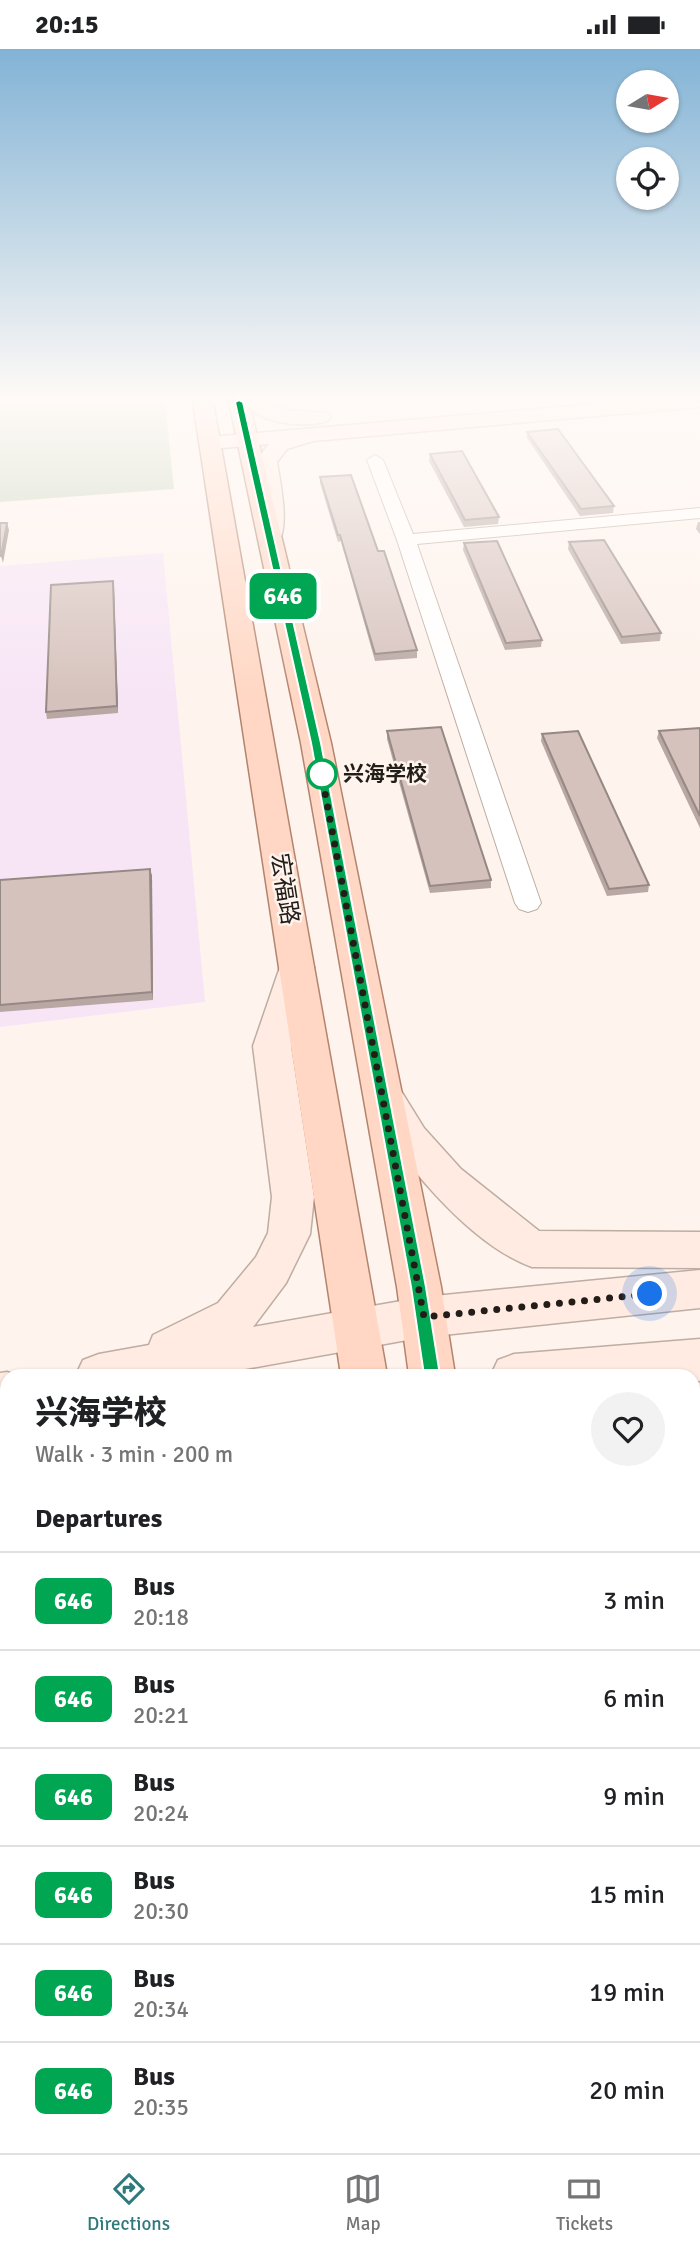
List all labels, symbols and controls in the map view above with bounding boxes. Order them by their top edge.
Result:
text: 20:15 [35,9,99,41]
north arrow [616,70,679,133]
map controls [616,70,679,210]
button: locate [616,147,679,210]
line badge: 646 [243,573,323,619]
text: 646 [264,581,302,611]
marker: 兴海学校 [307,759,337,789]
place label: 兴海学校 [343,761,427,787]
street label: 宏福路 [265,851,305,927]
your location [632,1276,667,1311]
button: heart [591,1392,665,1466]
text: 兴海学校 [35,1393,167,1434]
text: Walk · 3 min · 200 m [35,1440,233,1469]
text: Departures [35,1503,162,1535]
text: Bus [133,1571,175,1603]
text: 3 min [603,1585,665,1617]
text: 646 [54,1586,93,1616]
text: 20:18 [133,1603,189,1632]
text: Bus [133,1669,175,1701]
text: 6 min [603,1683,665,1715]
text: 646 [54,1684,93,1714]
text: 20:21 [133,1701,189,1730]
text: Bus [133,1767,175,1799]
text: 9 min [603,1781,665,1813]
text: 646 [54,1782,93,1812]
text: 20:24 [133,1799,189,1828]
text: Bus [133,1865,175,1897]
text: 15 min [589,1879,665,1911]
text: 646 [54,1880,93,1910]
text: 20:30 [133,1897,189,1926]
text: Bus [133,1963,175,1995]
text: 19 min [589,1977,665,2009]
text: 646 [54,1978,93,2008]
text: 20:34 [133,1995,189,2024]
text: Bus [133,2061,175,2093]
text: 20 min [589,2075,665,2107]
text: 646 [54,2076,93,2106]
text: 20:35 [133,2093,189,2122]
tab: Directions [87,2170,170,2236]
tab: Map [344,2170,382,2236]
tab: Tickets [556,2170,613,2236]

